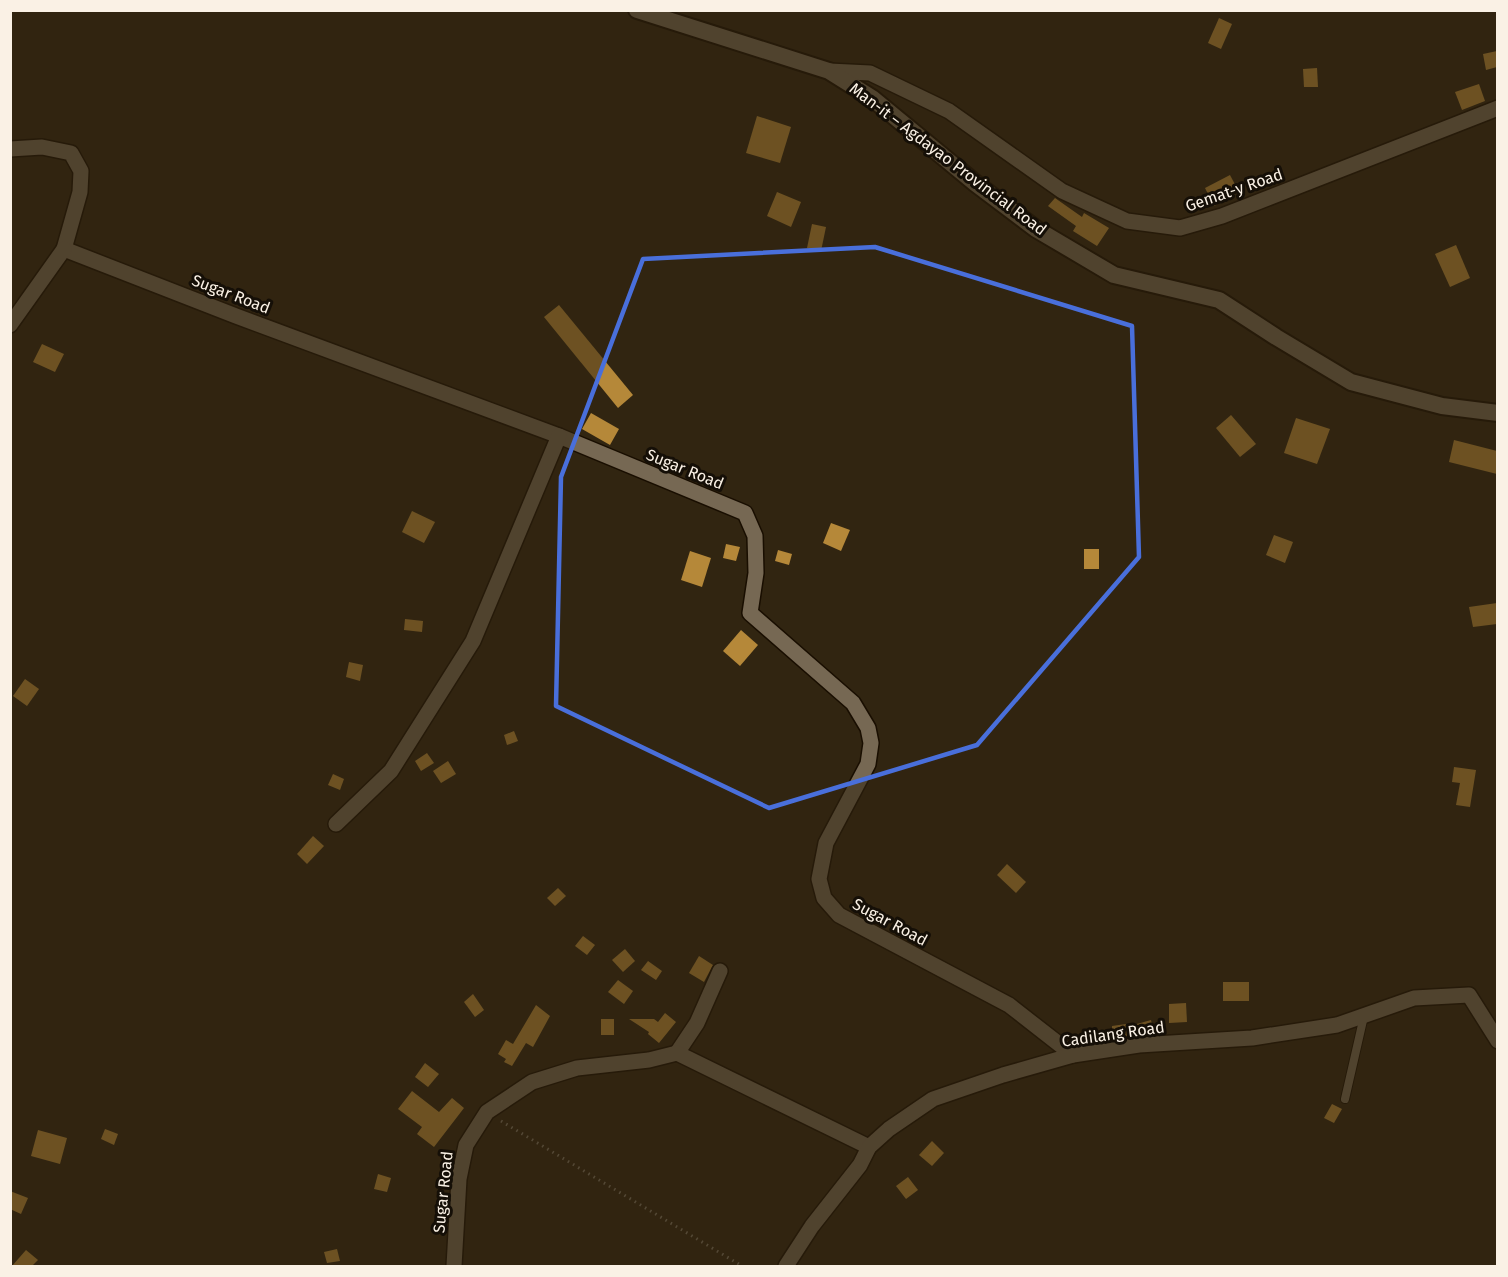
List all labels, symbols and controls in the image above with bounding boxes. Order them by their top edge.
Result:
street label: Man-it – Agdayao Provincial Road [846,79,1050,239]
street label: Gemat-y Road [1183,164,1285,216]
street label: Sugar Road [189,270,273,318]
street label: Sugar Road [643,445,727,493]
street label: Sugar Road [849,894,931,950]
street label: Cadilang Road [1060,1017,1166,1051]
street label: Sugar Road [429,1150,457,1234]

